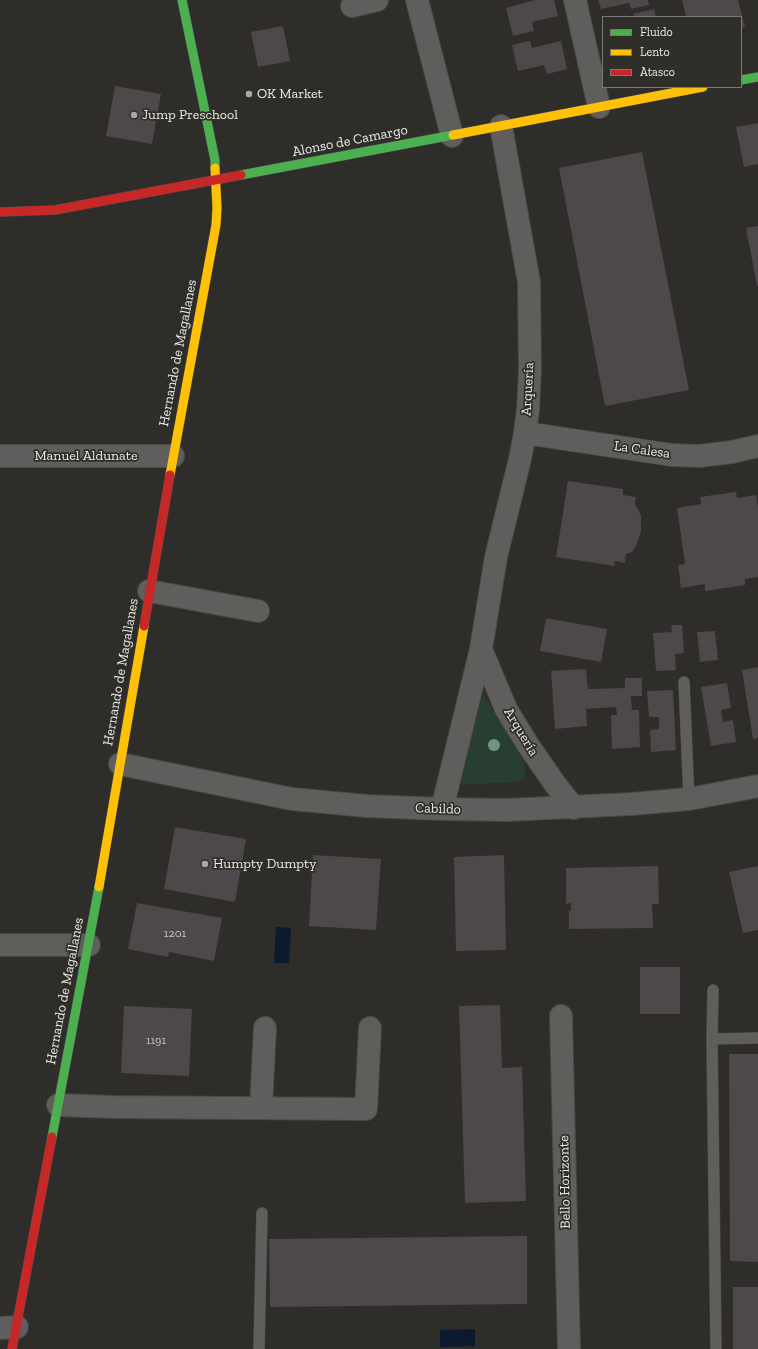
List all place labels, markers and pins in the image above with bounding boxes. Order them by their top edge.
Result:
place label: OK Market [257,86,323,102]
marker: OK Market [244,89,254,99]
place label: Jump Preschool [142,107,238,123]
marker: Jump Preschool [129,110,139,120]
place label: Humpty Dumpty [213,856,316,872]
marker: Humpty Dumpty [200,859,210,869]

